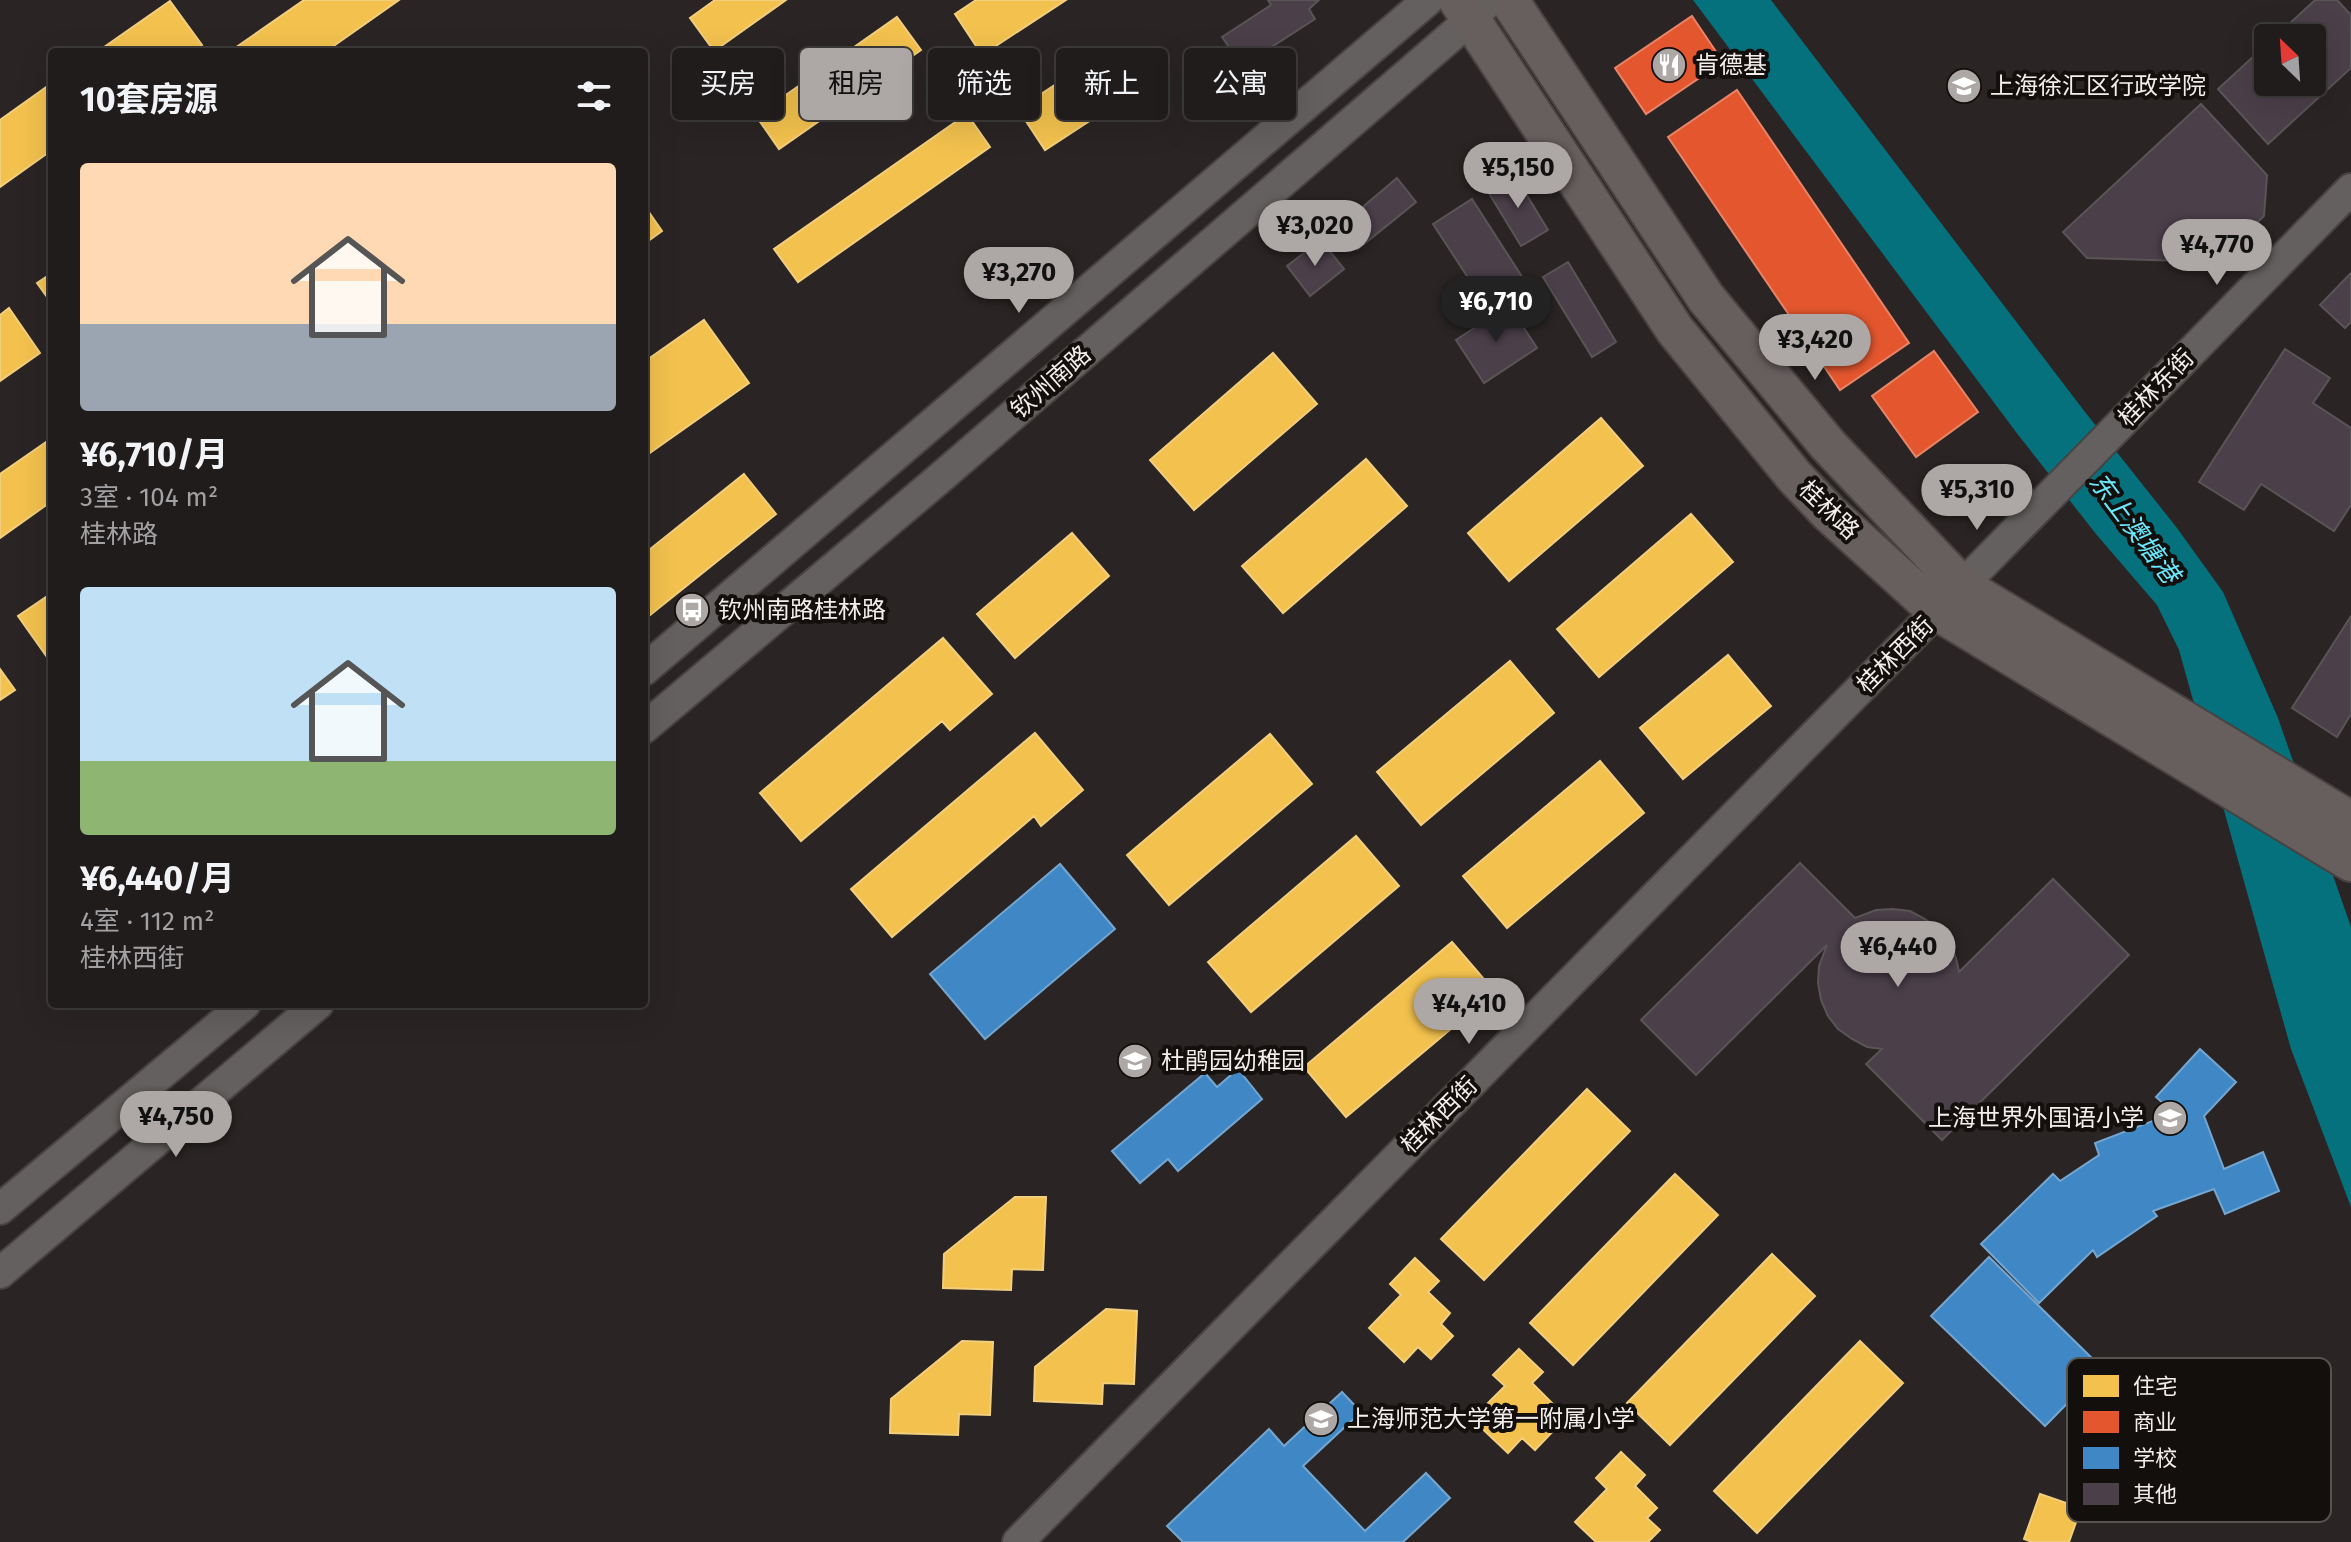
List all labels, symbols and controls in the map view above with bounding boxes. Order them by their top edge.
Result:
north arrow [2254,24,2326,96]
map controls [2254,24,2326,96]
restaurant icon: 肯德基 [1650,46,1688,84]
chip: 买房 [672,48,784,120]
chip: 租房 [800,48,912,120]
chip: 筛选 [928,48,1040,120]
chip: 新上 [1056,48,1168,120]
chip: 公寓 [1184,48,1296,120]
place label: 肯德基 [1695,51,1767,79]
school or university icon: 上海徐汇区行政学院 [1945,67,1983,105]
place label: 上海徐汇区行政学院 [1990,72,2206,100]
icon: filters [572,74,616,118]
text: 10套房源 [80,79,218,120]
pin: ¥5,150 [1453,142,1583,210]
text: ¥5,150 [1481,152,1555,183]
pin: ¥3,020 [1250,200,1380,268]
text: ¥3,020 [1276,210,1354,241]
icon: home [276,215,420,359]
pin: ¥4,770 [2152,219,2282,287]
text: ¥4,770 [2180,229,2254,260]
pin: ¥3,270 [954,247,1084,315]
text: ¥3,270 [982,257,1056,288]
pin: ¥6,710 [1431,276,1561,344]
text: ¥6,710 [1459,286,1533,317]
pin: ¥3,420 [1750,314,1880,382]
text: ¥3,420 [1777,324,1853,355]
street label: 钦州南路 [1006,340,1096,424]
street label: 桂林东街 [2113,344,2199,432]
text: ¥6,710/月 [80,434,228,475]
pin: ¥5,310 [1912,464,2042,532]
water label: 东上澳塘港 [2082,467,2188,592]
text: ¥5,310 [1939,474,2015,505]
street label: 桂林路 [1793,475,1865,545]
text: 3室 · 104 m² [80,482,218,513]
text: 桂林路 [80,519,158,550]
bus stop icon: 钦州南路桂林路 [673,591,711,629]
place label: 钦州南路桂林路 [718,596,886,624]
street label: 桂林西街 [1851,611,1939,699]
icon: home [276,639,420,783]
text: ¥6,440/月 [80,858,235,899]
text: 4室 · 112 m² [80,906,214,937]
pin: ¥6,440 [1833,921,1963,989]
text: ¥6,440 [1859,931,1937,962]
text: 桂林西街 [80,943,184,974]
pin: ¥4,410 [1404,978,1534,1046]
text: ¥4,410 [1432,988,1506,1019]
school or university icon: 杜鹃园幼稚园 [1116,1042,1154,1080]
place label: 杜鹃园幼稚园 [1161,1047,1305,1075]
street label: 桂林西街 [1395,1071,1483,1159]
pin: ¥4,750 [111,1091,241,1159]
school or university icon: 上海世界外国语小学 [2151,1099,2189,1137]
text: ¥4,750 [138,1101,214,1132]
place label: 上海世界外国语小学 [1928,1104,2144,1132]
legend [2067,1358,2331,1522]
text: 住宅 [2133,1373,2177,1400]
school or university icon: 上海师范大学第一附属小学 [1302,1400,1340,1438]
place label: 上海师范大学第一附属小学 [1347,1405,1635,1433]
text: 商业 [2133,1409,2177,1436]
text: 学校 [2133,1445,2177,1472]
text: 其他 [2133,1481,2177,1508]

